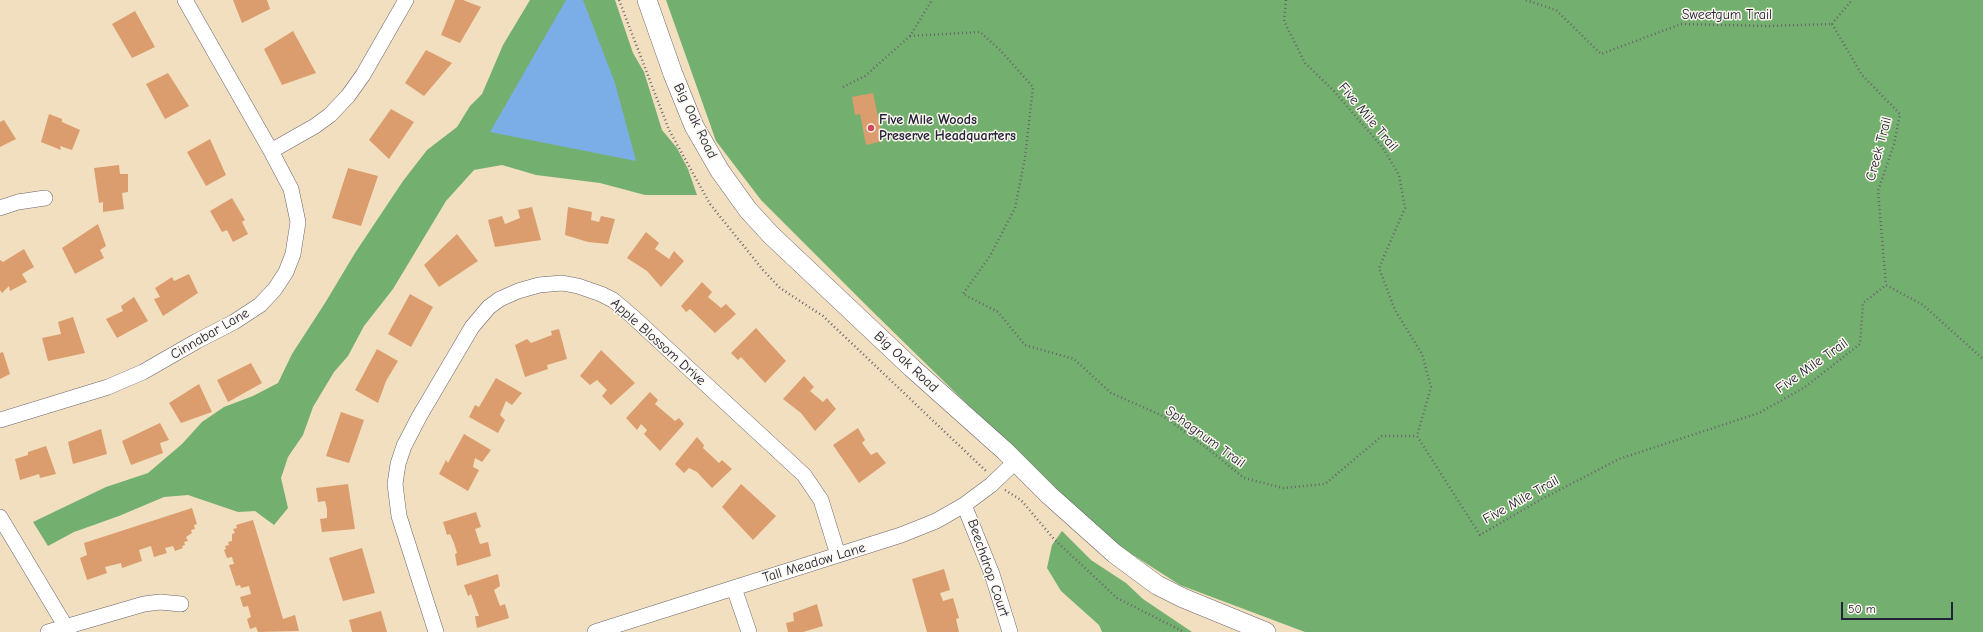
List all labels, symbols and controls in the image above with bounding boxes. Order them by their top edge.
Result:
street label: Sweetgum Trail [1682,7,1772,23]
street label: Five Mile Trail [1334,79,1402,155]
street label: Big Oak Road [670,81,720,161]
place label: Five Mile Woods Preserve Headquarters [879,112,1016,144]
street label: Creek Trail [1862,115,1896,183]
marker: Five Mile Woods Preserve Headquarters [866,123,876,133]
street label: Apple Blossom Drive [607,295,709,389]
street label: Cinnabar Lane [168,305,252,363]
street label: Big Oak Road [870,328,942,396]
street label: Five Mile Trail [1773,335,1851,397]
street label: Sphagnum Trail [1162,402,1248,472]
street label: Five Mile Trail [1480,472,1562,528]
street label: Beechdrop Court [963,517,1013,619]
street label: Tall Meadow Lane [761,539,867,587]
scale bar [1843,594,1955,620]
text: 50 m [1848,602,1876,616]

